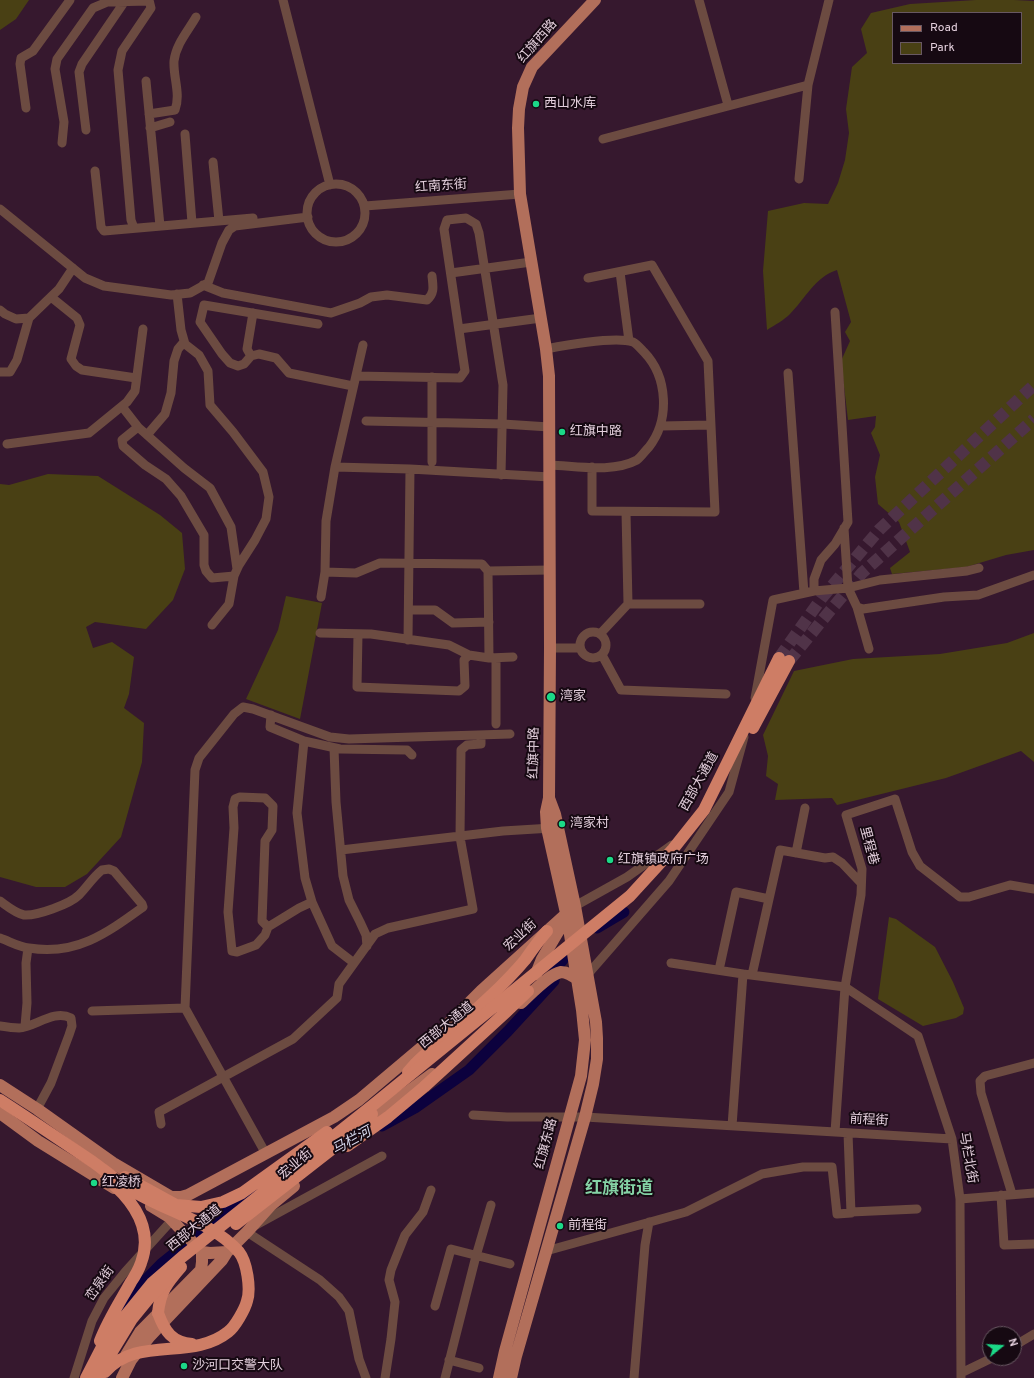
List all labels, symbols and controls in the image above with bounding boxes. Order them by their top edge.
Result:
legend [892,12,1022,64]
street label: 红旗西路 [515,17,561,67]
text: Road [930,20,958,36]
text: Park [930,40,955,56]
place label: 西山水库 [544,96,596,112]
marker: 西山水库 [531,99,541,109]
street label: 红南东街 [415,177,467,197]
place label: 红旗中路 [570,424,622,440]
marker: 红旗中路 [557,427,567,437]
place label: 湾家 [560,689,586,705]
marker: 湾家 [545,691,557,703]
street label: 红旗中路 [527,727,543,779]
street label: 西部大通道 [677,750,723,814]
place label: 湾家村 [570,816,609,832]
marker: 湾家村 [557,819,567,829]
street label: 里程巷 [855,825,881,867]
place label: 红旗镇政府广场 [618,852,709,868]
marker: 红旗镇政府广场 [605,855,615,865]
street label: 宏业街 [501,917,541,955]
street label: 西部大通道 [417,999,477,1053]
street label: 前程街 [849,1112,889,1130]
street label: 红旗东路 [533,1117,561,1171]
water label: 马栏河 [330,1124,374,1160]
street label: 马栏北街 [955,1131,979,1185]
street label: 宏业街 [276,1146,316,1184]
place label: 红凌桥 [102,1175,141,1191]
marker: 红凌桥 [89,1178,99,1188]
district label: 红旗街道 [585,1180,653,1200]
street label: 西部大通道 [165,1202,225,1256]
place label: 前程街 [568,1218,607,1234]
marker: 前程街 [555,1221,565,1231]
street label: 峦泉街 [83,1264,119,1304]
north arrow [982,1326,1022,1366]
text: N [1005,1337,1020,1349]
place label: 沙河口交警大队 [192,1358,283,1374]
marker: 沙河口交警大队 [179,1361,189,1371]

